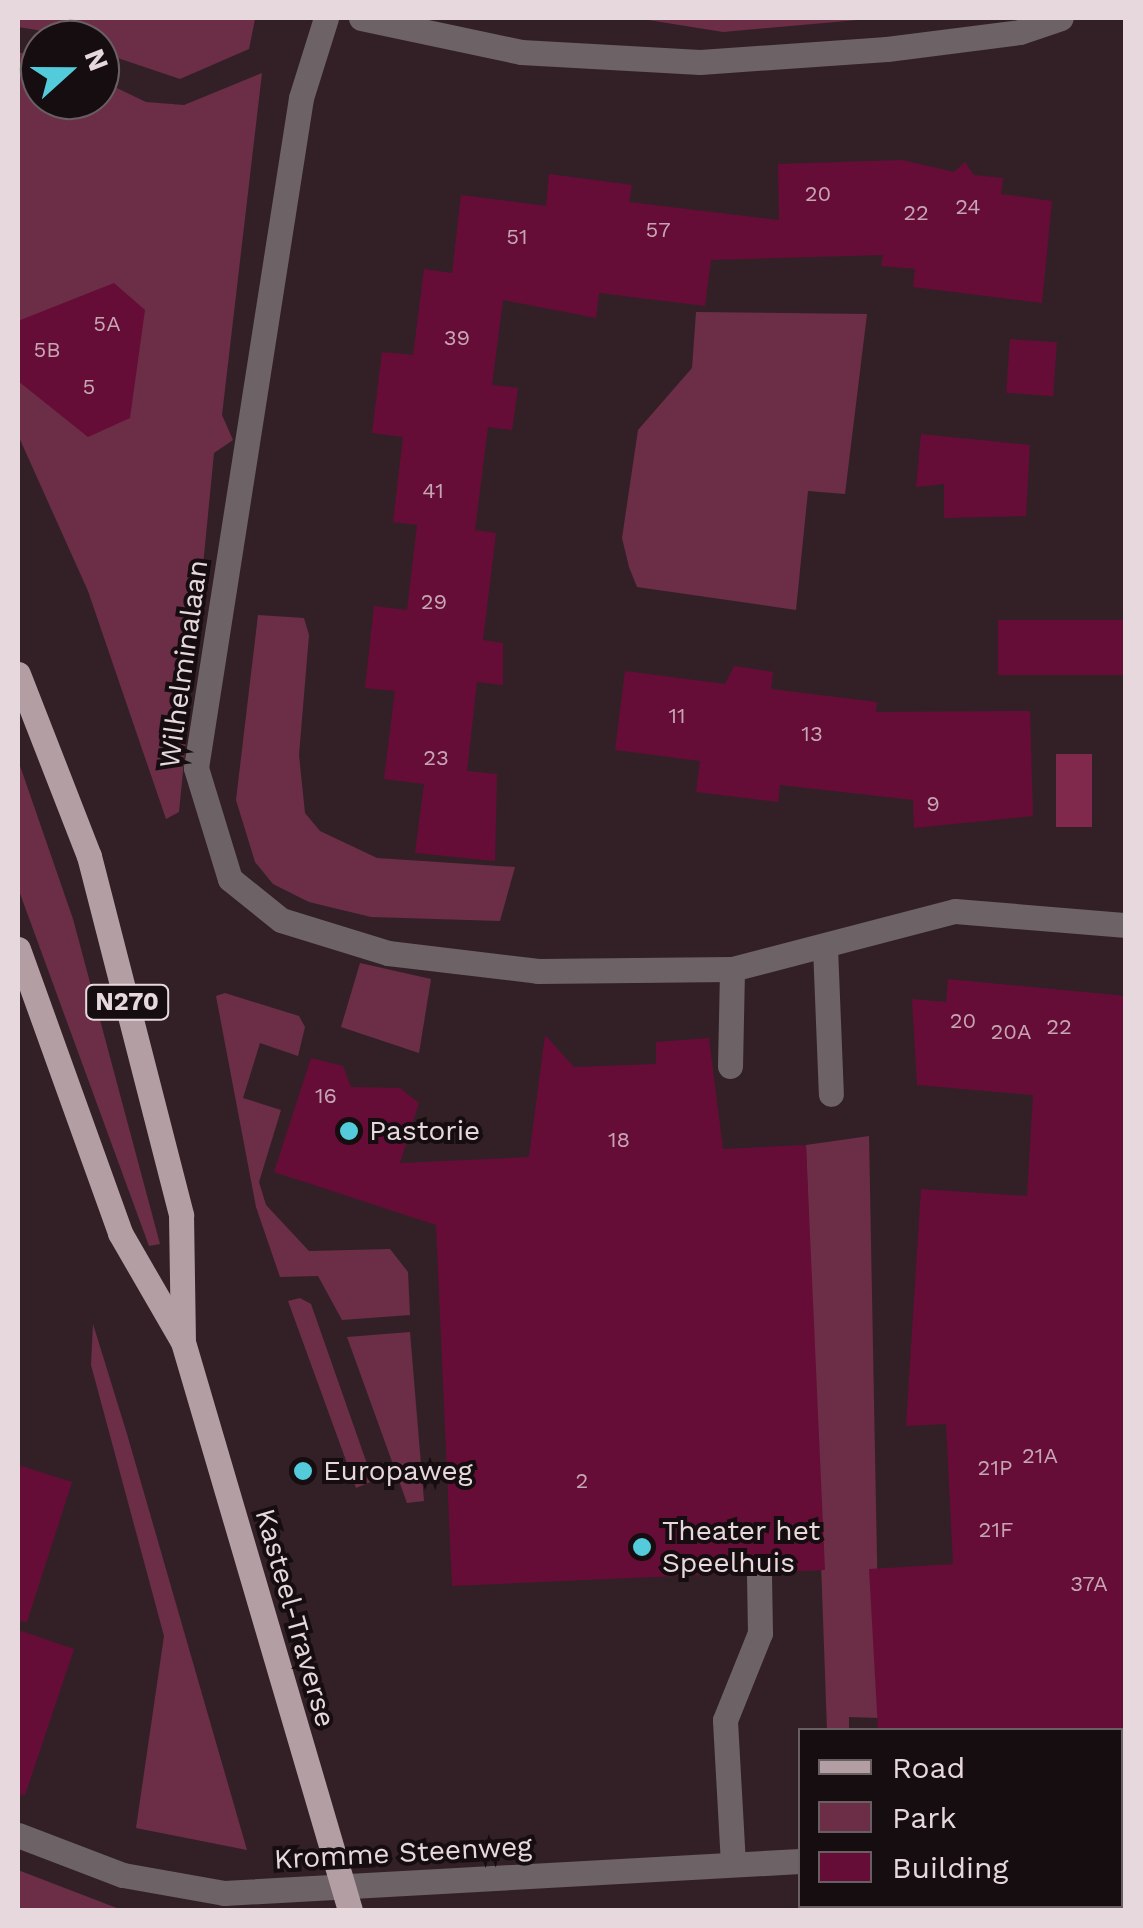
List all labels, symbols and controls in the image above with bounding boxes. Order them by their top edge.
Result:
north arrow [20,20,120,120]
text: N [77,44,116,75]
house number: 20 [805,181,831,207]
house number: 24 [955,194,981,220]
house number: 22 [903,200,929,226]
house number: 57 [645,217,671,243]
house number: 51 [506,224,528,250]
house number: 5A [93,311,121,337]
house number: 39 [444,325,470,351]
house number: 5B [33,337,61,363]
house number: 5 [83,374,95,400]
house number: 41 [422,478,444,504]
street label: Wilhelminalaan [153,558,215,770]
house number: 29 [421,589,447,615]
house number: 11 [668,703,686,729]
house number: 13 [801,721,823,747]
house number: 23 [423,745,449,771]
house number: 9 [926,791,940,817]
road number: N270 [84,982,170,1022]
house number: 20 [950,1008,976,1034]
house number: 22 [1046,1014,1072,1040]
house number: 20A [990,1019,1032,1045]
house number: 16 [315,1083,337,1109]
place label: Pastorie [369,1114,480,1148]
marker: Pastorie [338,1120,360,1142]
house number: 18 [608,1127,630,1153]
house number: 21A [1022,1443,1058,1469]
place label: Europaweg [323,1454,473,1488]
house number: 21P [978,1455,1012,1481]
marker: Europaweg [292,1460,314,1482]
house number: 2 [576,1468,588,1494]
street label: Kasteel-Traverse [248,1505,342,1731]
place label: Theater het Speelhuis [662,1514,821,1580]
house number: 21F [979,1517,1013,1543]
marker: Theater het Speelhuis [631,1536,653,1558]
house number: 37A [1070,1571,1108,1597]
legend [798,1728,1123,1908]
text: Road [892,1750,965,1785]
text: Park [892,1800,957,1835]
street label: Kromme Steenweg [273,1829,533,1877]
text: Building [892,1850,1009,1885]

